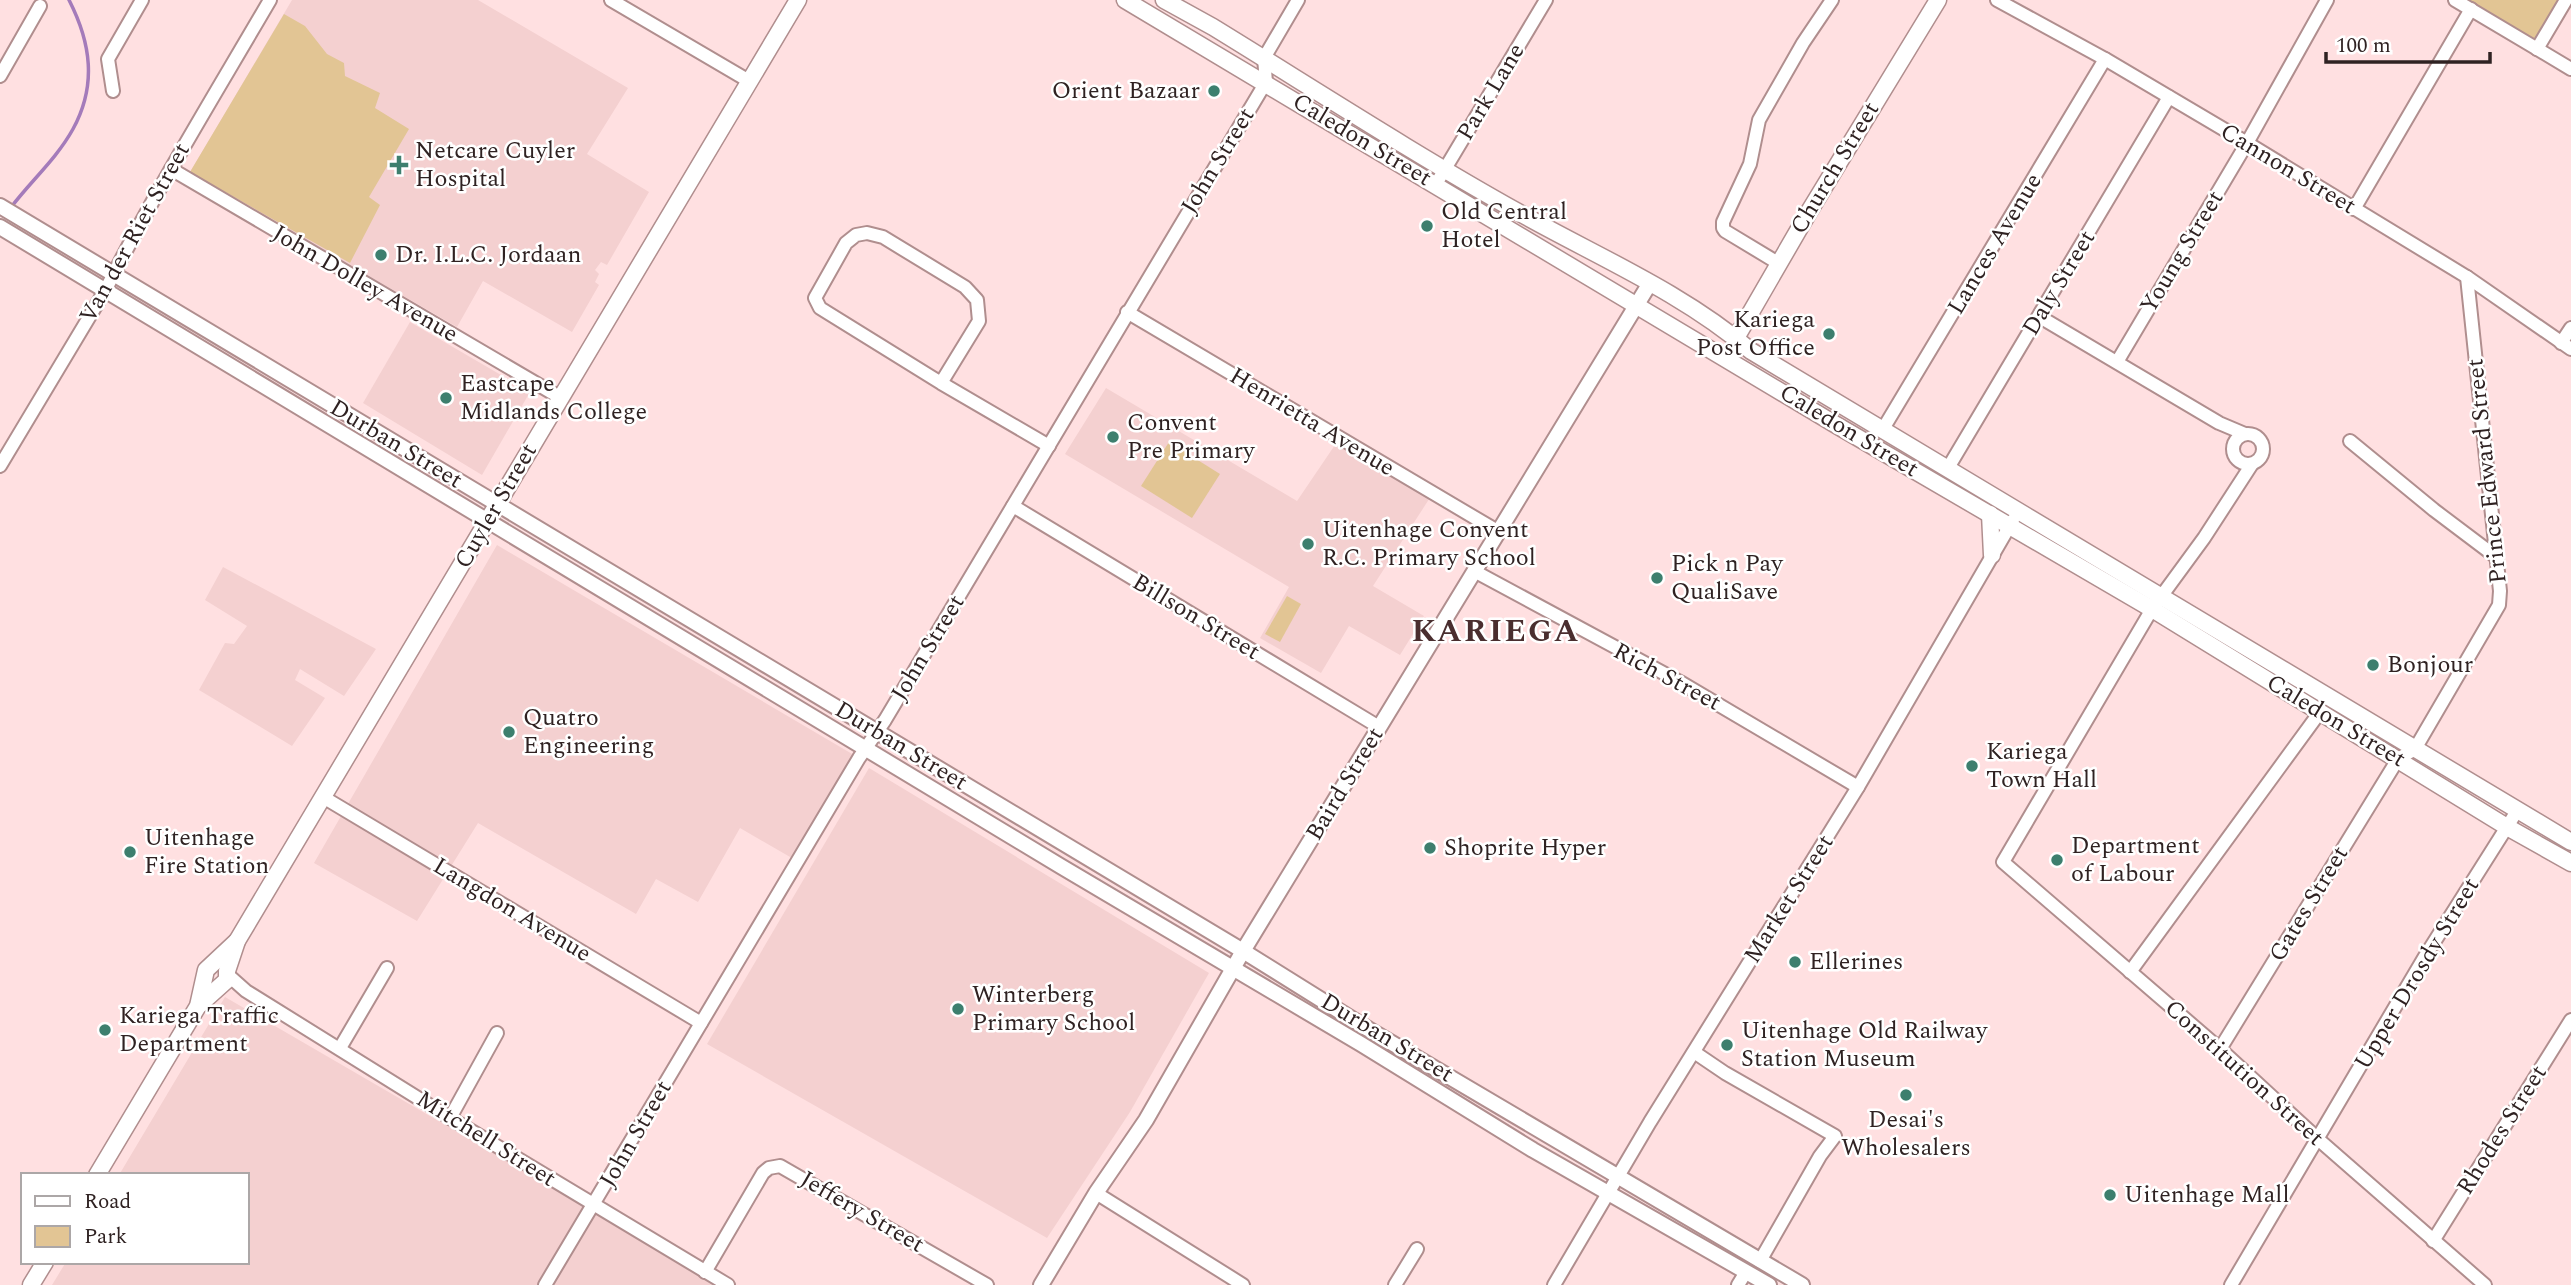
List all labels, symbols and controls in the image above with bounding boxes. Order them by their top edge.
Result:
scale bar [2326,21,2490,65]
text: 100 m [2336,30,2391,62]
street label: Park Lane [1448,36,1534,148]
place label: Orient Bazaar [1052,73,1200,109]
marker: Orient Bazaar [1206,83,1222,99]
street label: Caledon Street [1285,84,1439,196]
street label: Church Street [1781,95,1889,241]
street label: John Street [1172,101,1264,221]
street label: Cannon Street [2213,114,2363,224]
place label: Netcare Cuyler Hospital [415,133,575,197]
street label: Van der Riet Street [70,136,200,330]
marker: Netcare Cuyler Hospital [389,155,409,175]
street label: Lances Avenue [1938,166,2052,322]
street label: Young Street [2131,184,2233,320]
place label: Old Central Hotel [1441,194,1567,258]
street label: John Dolley Avenue [265,216,465,352]
marker: Old Central Hotel [1419,218,1435,234]
street label: Daly Street [2013,223,2105,343]
place label: Dr. I.L.C. Jordaan [395,237,581,273]
marker: Dr. I.L.C. Jordaan [373,247,389,263]
place label: Kariega Post Office [1696,302,1815,366]
marker: Kariega Post Office [1821,326,1837,342]
street label: Prince Edward Street [2457,357,2517,585]
street label: Henrietta Avenue [1222,358,1402,486]
place label: Eastcape Midlands College [460,366,647,430]
street label: Caledon Street [1772,375,1926,487]
street label: Durban Street [323,390,469,498]
marker: Eastcape Midlands College [438,390,454,406]
place label: Convent Pre Primary [1127,405,1256,469]
marker: Convent Pre Primary [1105,429,1121,445]
street label: Cuyler Street [446,437,546,575]
place label: Uitenhage Convent R.C. Primary School [1322,512,1536,576]
marker: Uitenhage Convent R.C. Primary School [1300,536,1316,552]
place label: Pick n Pay QualiSave [1671,546,1784,610]
street label: Billson Street [1125,565,1267,669]
marker: Pick n Pay QualiSave [1649,570,1665,586]
street label: John Street [882,588,974,708]
district label: KARIEGA [1411,607,1581,656]
street label: Rich Street [1607,633,1727,721]
place label: Bonjour [2387,647,2473,683]
marker: Bonjour [2365,657,2381,673]
street label: Caledon Street [2259,665,2413,777]
street label: Durban Street [828,692,974,800]
place label: Quatro Engineering [523,700,654,764]
street label: Baird Street [1297,720,1393,848]
marker: Quatro Engineering [501,724,517,740]
place label: Kariega Town Hall [1986,734,2097,798]
marker: Kariega Town Hall [1964,758,1980,774]
place label: Uitenhage Fire Station [144,820,269,884]
street label: Market Street [1735,827,1843,971]
place label: Department of Labour [2071,828,2200,892]
place label: Shoprite Hyper [1444,830,1606,866]
street label: Gates Street [2260,839,2358,969]
marker: Shoprite Hyper [1422,840,1438,856]
marker: Uitenhage Fire Station [122,844,138,860]
street label: Langdon Avenue [426,848,598,972]
marker: Department of Labour [2049,852,2065,868]
street label: Upper Drosdy Street [2345,871,2489,1077]
place label: Ellerines [1809,944,1903,980]
marker: Ellerines [1787,954,1803,970]
place label: Winterberg Primary School [972,977,1135,1041]
street label: Durban Street [1314,984,1460,1092]
street label: Constitution Street [2156,991,2332,1155]
place label: Kariega Traffic Department [119,998,279,1062]
marker: Winterberg Primary School [950,1001,966,1017]
place label: Uitenhage Old Railway Station Museum [1741,1013,1989,1077]
marker: Kariega Traffic Department [97,1022,113,1038]
marker: Uitenhage Old Railway Station Museum [1719,1037,1735,1053]
street label: Rhodes Street [2448,1058,2556,1202]
street label: John Street [591,1074,681,1194]
street label: Mitchell Street [409,1082,563,1196]
marker: Desai's Wholesalers [1898,1087,1914,1103]
place label: Desai's Wholesalers [1841,1102,1971,1166]
street label: Jeffery Street [793,1162,931,1262]
legend [21,1173,248,1264]
place label: Uitenhage Mall [2124,1177,2289,1213]
text: Road [84,1186,131,1218]
marker: Uitenhage Mall [2102,1187,2118,1203]
text: Park [84,1221,128,1253]

